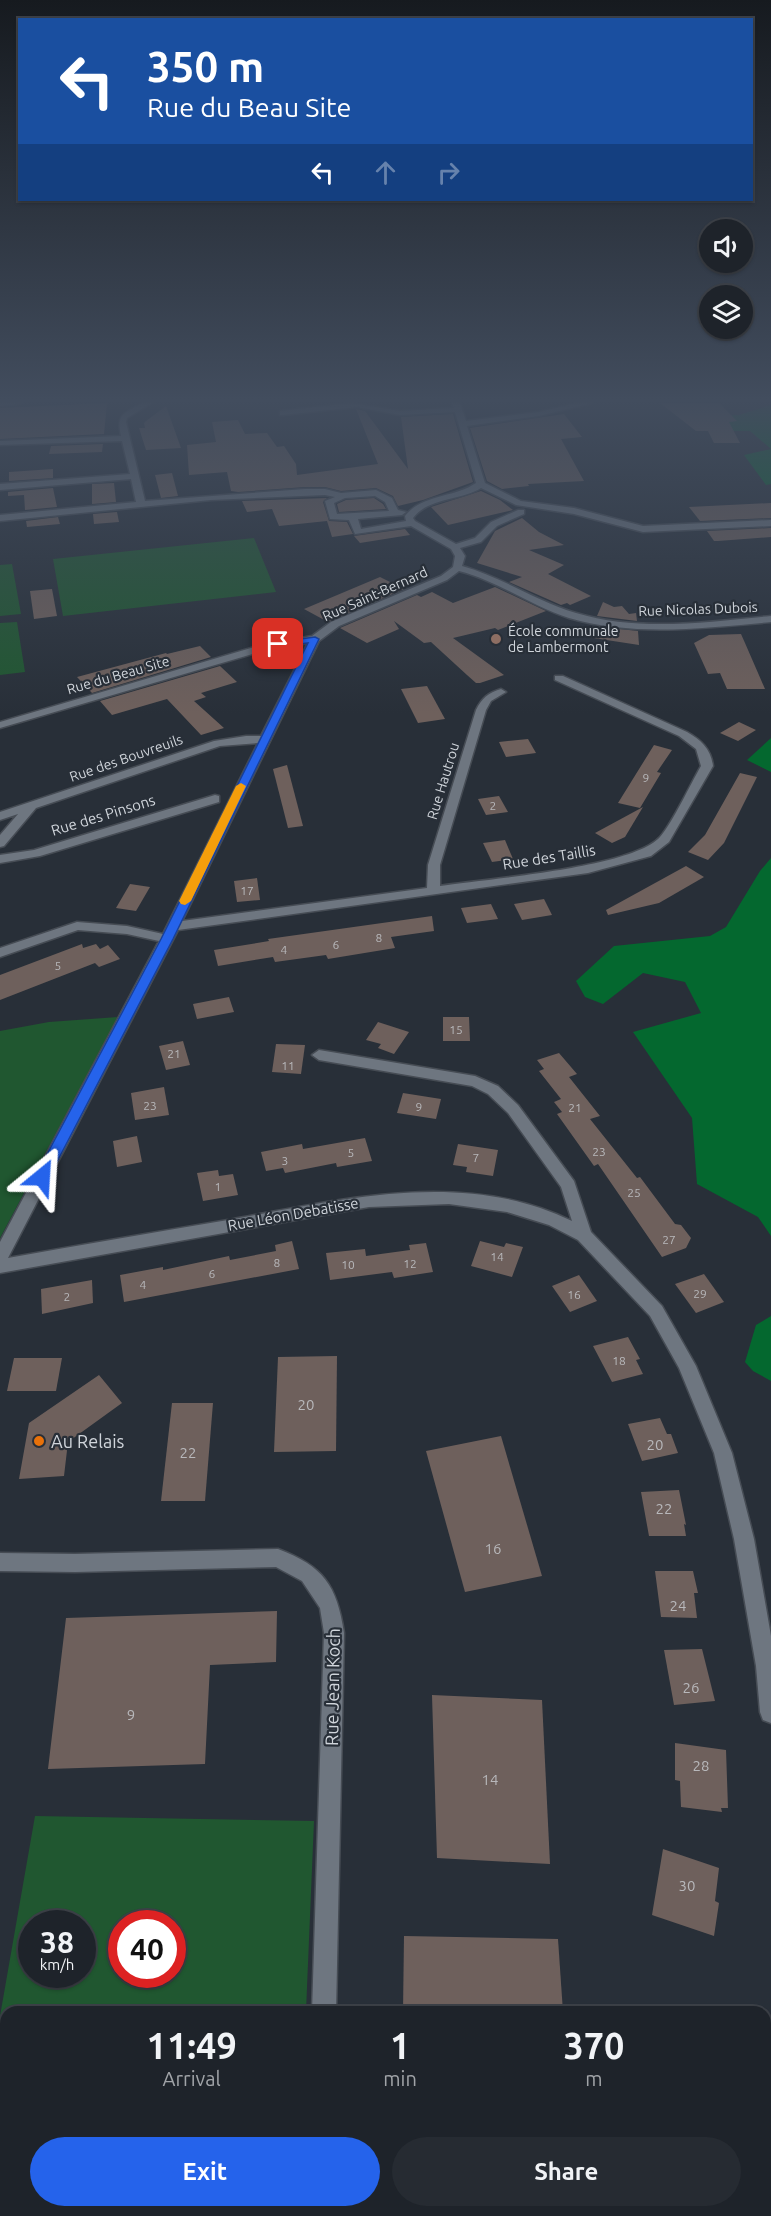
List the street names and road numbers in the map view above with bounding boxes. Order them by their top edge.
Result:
street label: Rue Saint-Bernard [320,564,430,624]
street label: Rue Nicolas Dubois [638,599,758,619]
street label: Rue du Beau Site [65,653,171,697]
street label: Rue des Bouvreuils [67,731,185,785]
street label: Rue Hautrou [424,741,462,821]
street label: Rue des Pinsons [49,791,157,839]
street label: Rue des Taillis [501,841,597,873]
street label: Rue Léon Debatisse [226,1194,360,1234]
street label: Rue Jean Koch [321,1628,343,1746]

